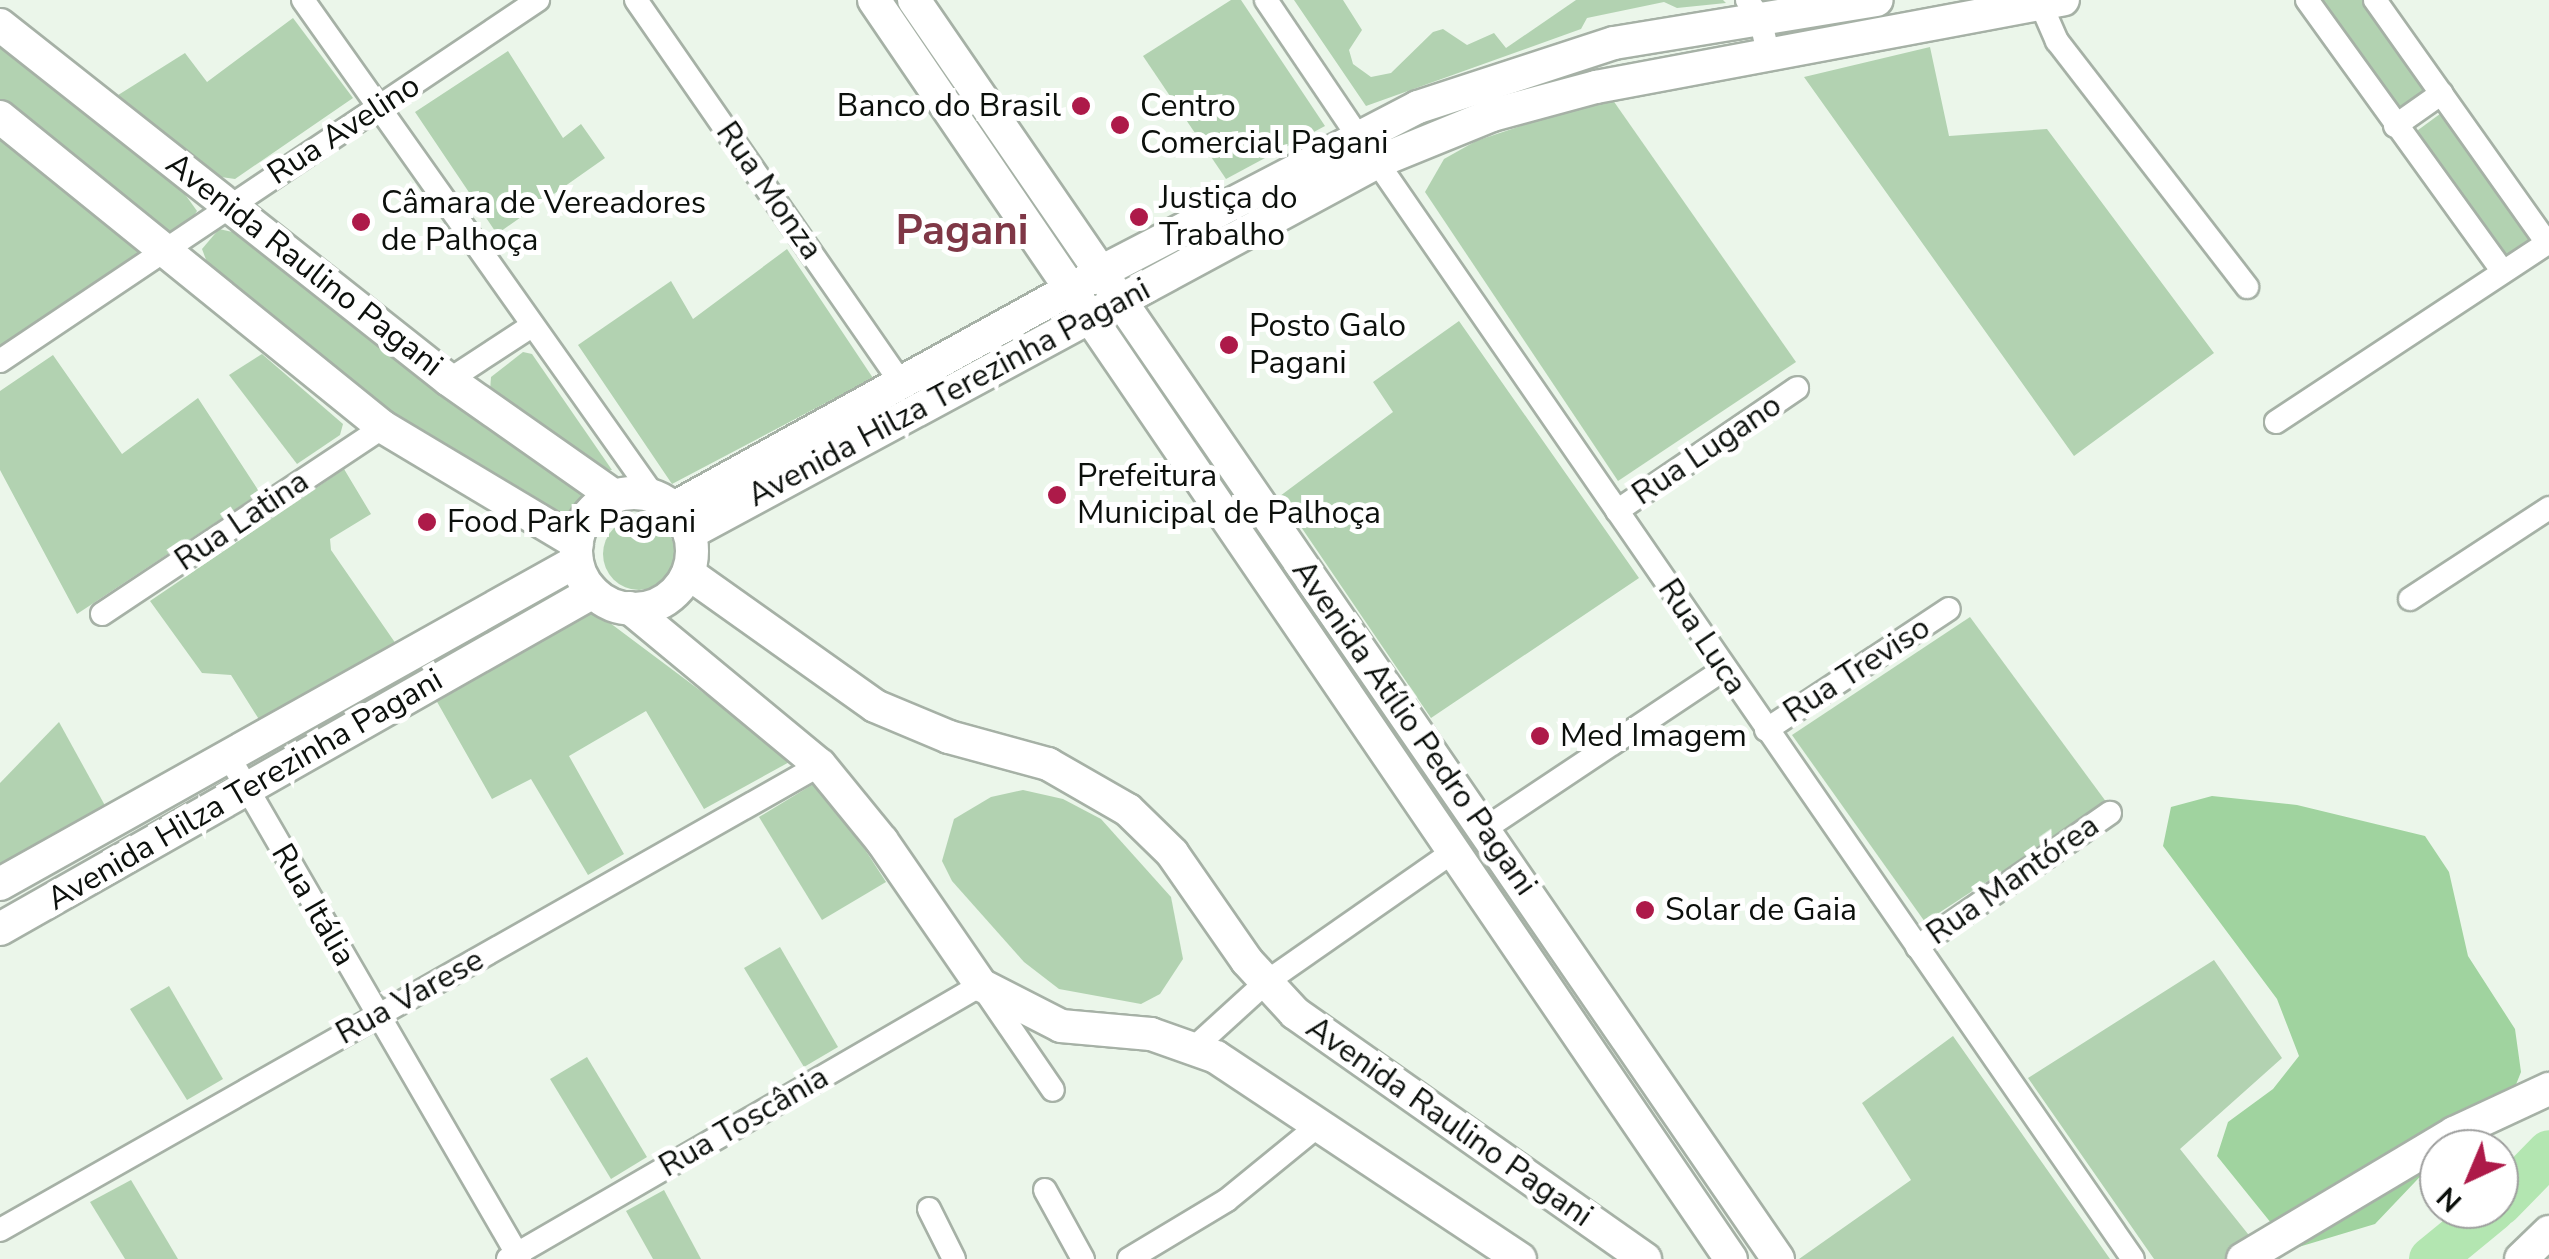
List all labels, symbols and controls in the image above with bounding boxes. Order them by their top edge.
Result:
street label: Rua Avelino [261,67,427,193]
place label: Banco do Brasil [837,87,1061,125]
place label: Centro Comercial Pagani [1140,88,1389,163]
marker: Banco do Brasil [1070,95,1092,117]
marker: Centro Comercial Pagani [1109,114,1131,136]
street label: Rua Monza [708,115,830,267]
street label: Avenida Raulino Pagani [158,145,450,385]
place label: Justiça do Trabalho [1159,180,1297,255]
place label: Câmara de Vereadores de Palhoça [381,185,706,260]
district label: Pagani [895,206,1029,256]
marker: Justiça do Trabalho [1128,206,1150,228]
marker: Câmara de Vereadores de Palhoça [350,211,372,233]
street label: Avenida Hilza Terezinha Pagani [741,270,1157,516]
place label: Posto Galo Pagani [1249,308,1406,383]
marker: Posto Galo Pagani [1218,334,1240,356]
street label: Rua Lugano [1625,386,1789,514]
place label: Prefeitura Municipal de Palhoça [1077,458,1381,533]
street label: Rua Latina [168,462,316,580]
marker: Prefeitura Municipal de Palhoça [1046,484,1068,506]
place label: Food Park Pagani [447,503,696,541]
marker: Food Park Pagani [416,511,438,533]
street label: Avenida Atílio Pedro Pagani [1283,553,1545,903]
street label: Rua Luca [1649,572,1755,702]
street label: Rua Treviso [1777,609,1937,731]
street label: Avenida Hilza Terezinha Pagani [41,661,449,919]
place label: Med Imagem [1560,717,1747,755]
marker: Med Imagem [1529,725,1551,747]
street label: Rua Mantórea [1920,807,2106,953]
street label: Rua Itália [263,837,363,973]
place label: Solar de Gaia [1665,891,1857,929]
marker: Solar de Gaia [1634,899,1656,921]
street label: Rua Varese [330,941,490,1053]
street label: Avenida Raulino Pagani [1299,1009,1599,1235]
street label: Rua Toscânia [653,1058,835,1186]
north arrow [2419,1129,2519,1229]
text: N [2429,1178,2470,1220]

